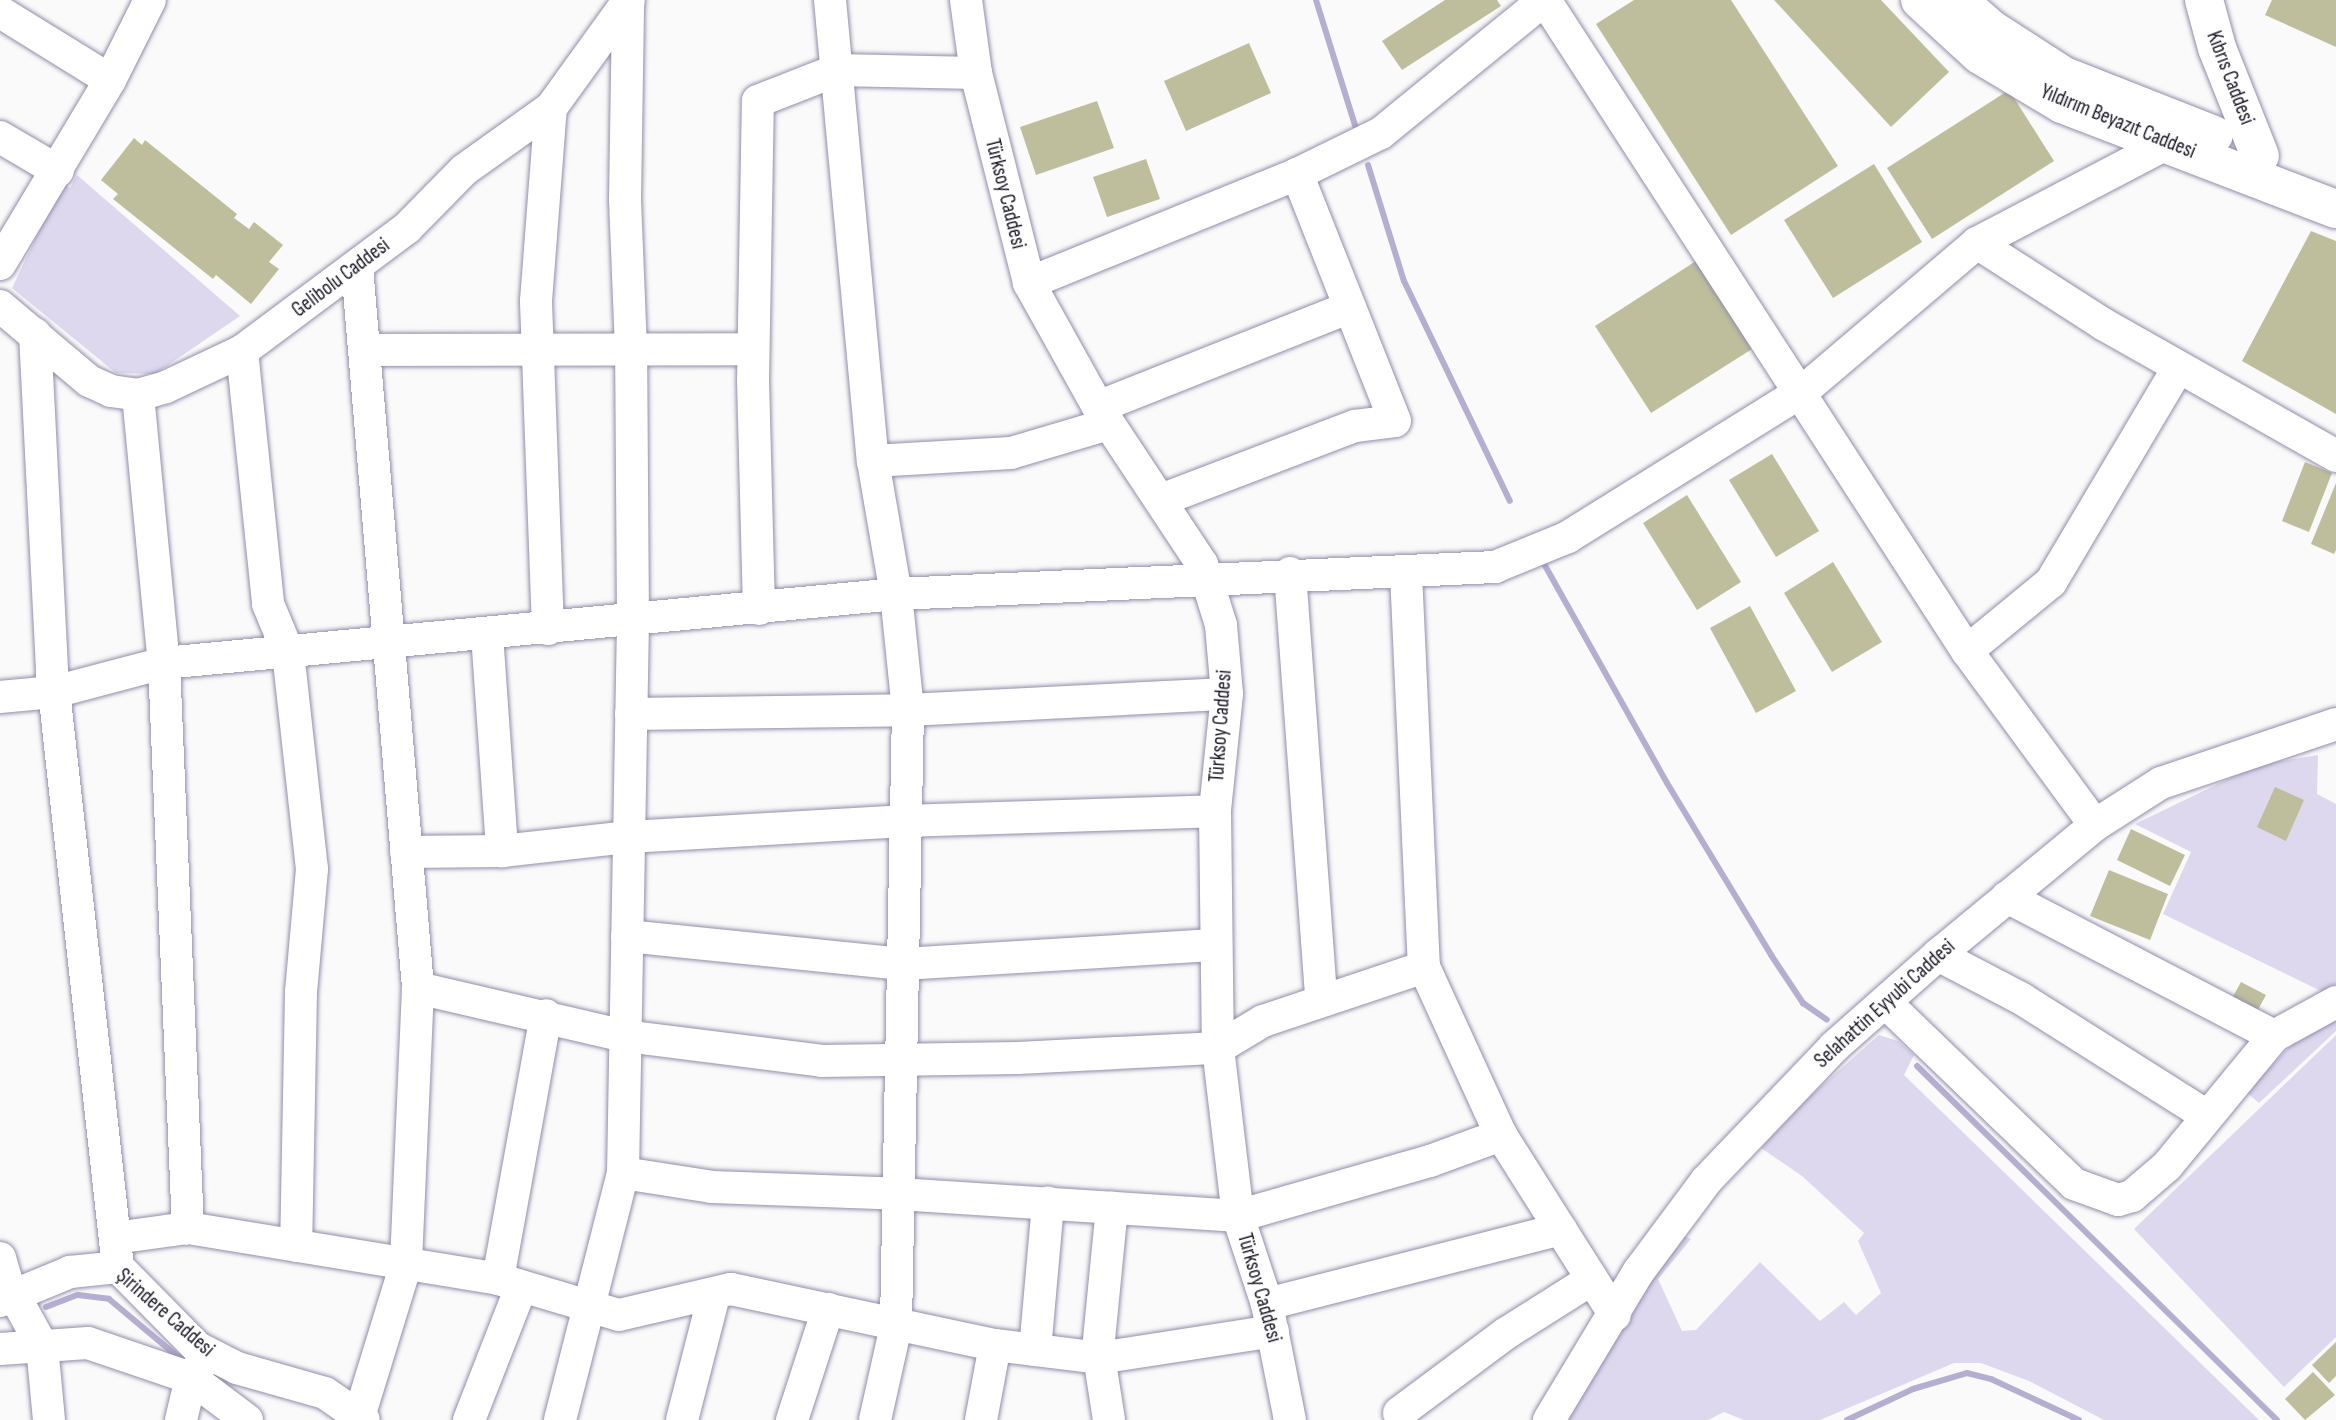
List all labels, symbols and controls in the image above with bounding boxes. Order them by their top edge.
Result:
street label: Kıbrıs Caddesi [2201,28,2259,128]
street label: Yıldırım Beyazıt Caddesi [2037,79,2199,165]
street label: Türksoy Caddesi [979,136,1031,252]
street label: Gelibolu Caddesi [287,233,395,323]
street label: Türksoy Caddesi [1205,669,1237,783]
street label: Selahattin Eyyubi Caddesi [1810,934,1960,1074]
street label: Türksoy Caddesi [1231,1231,1287,1345]
street label: Şirindere Caddesi [111,1264,219,1362]

